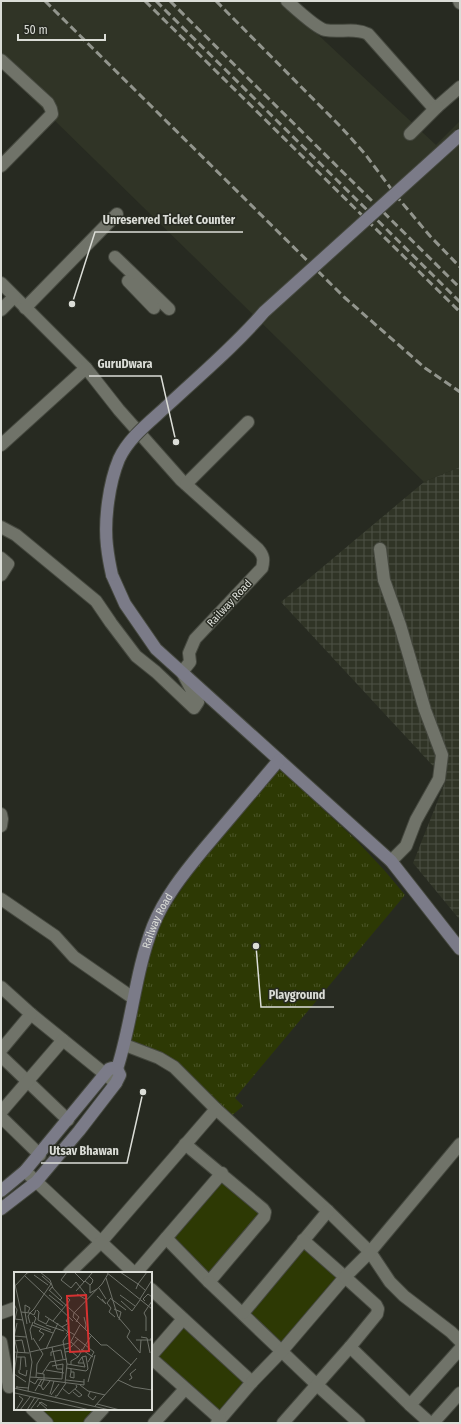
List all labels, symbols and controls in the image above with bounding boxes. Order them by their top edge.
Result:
scale bar [18,16,105,42]
text: 50 m [24,23,48,37]
callout: Unreserved Ticket Counter [95,208,243,232]
text: Unreserved Ticket Counter [103,213,236,227]
callout: GuruDwara [89,352,161,376]
text: GuruDwara [97,357,153,371]
street label: Railway Road [204,577,254,630]
street label: Railway Road [140,891,176,950]
callout: Playground [261,983,334,1007]
text: Playground [269,988,325,1002]
callout: Utsav Bhawan [41,1139,127,1163]
text: Utsav Bhawan [49,1144,119,1158]
inset map [14,1272,152,1410]

